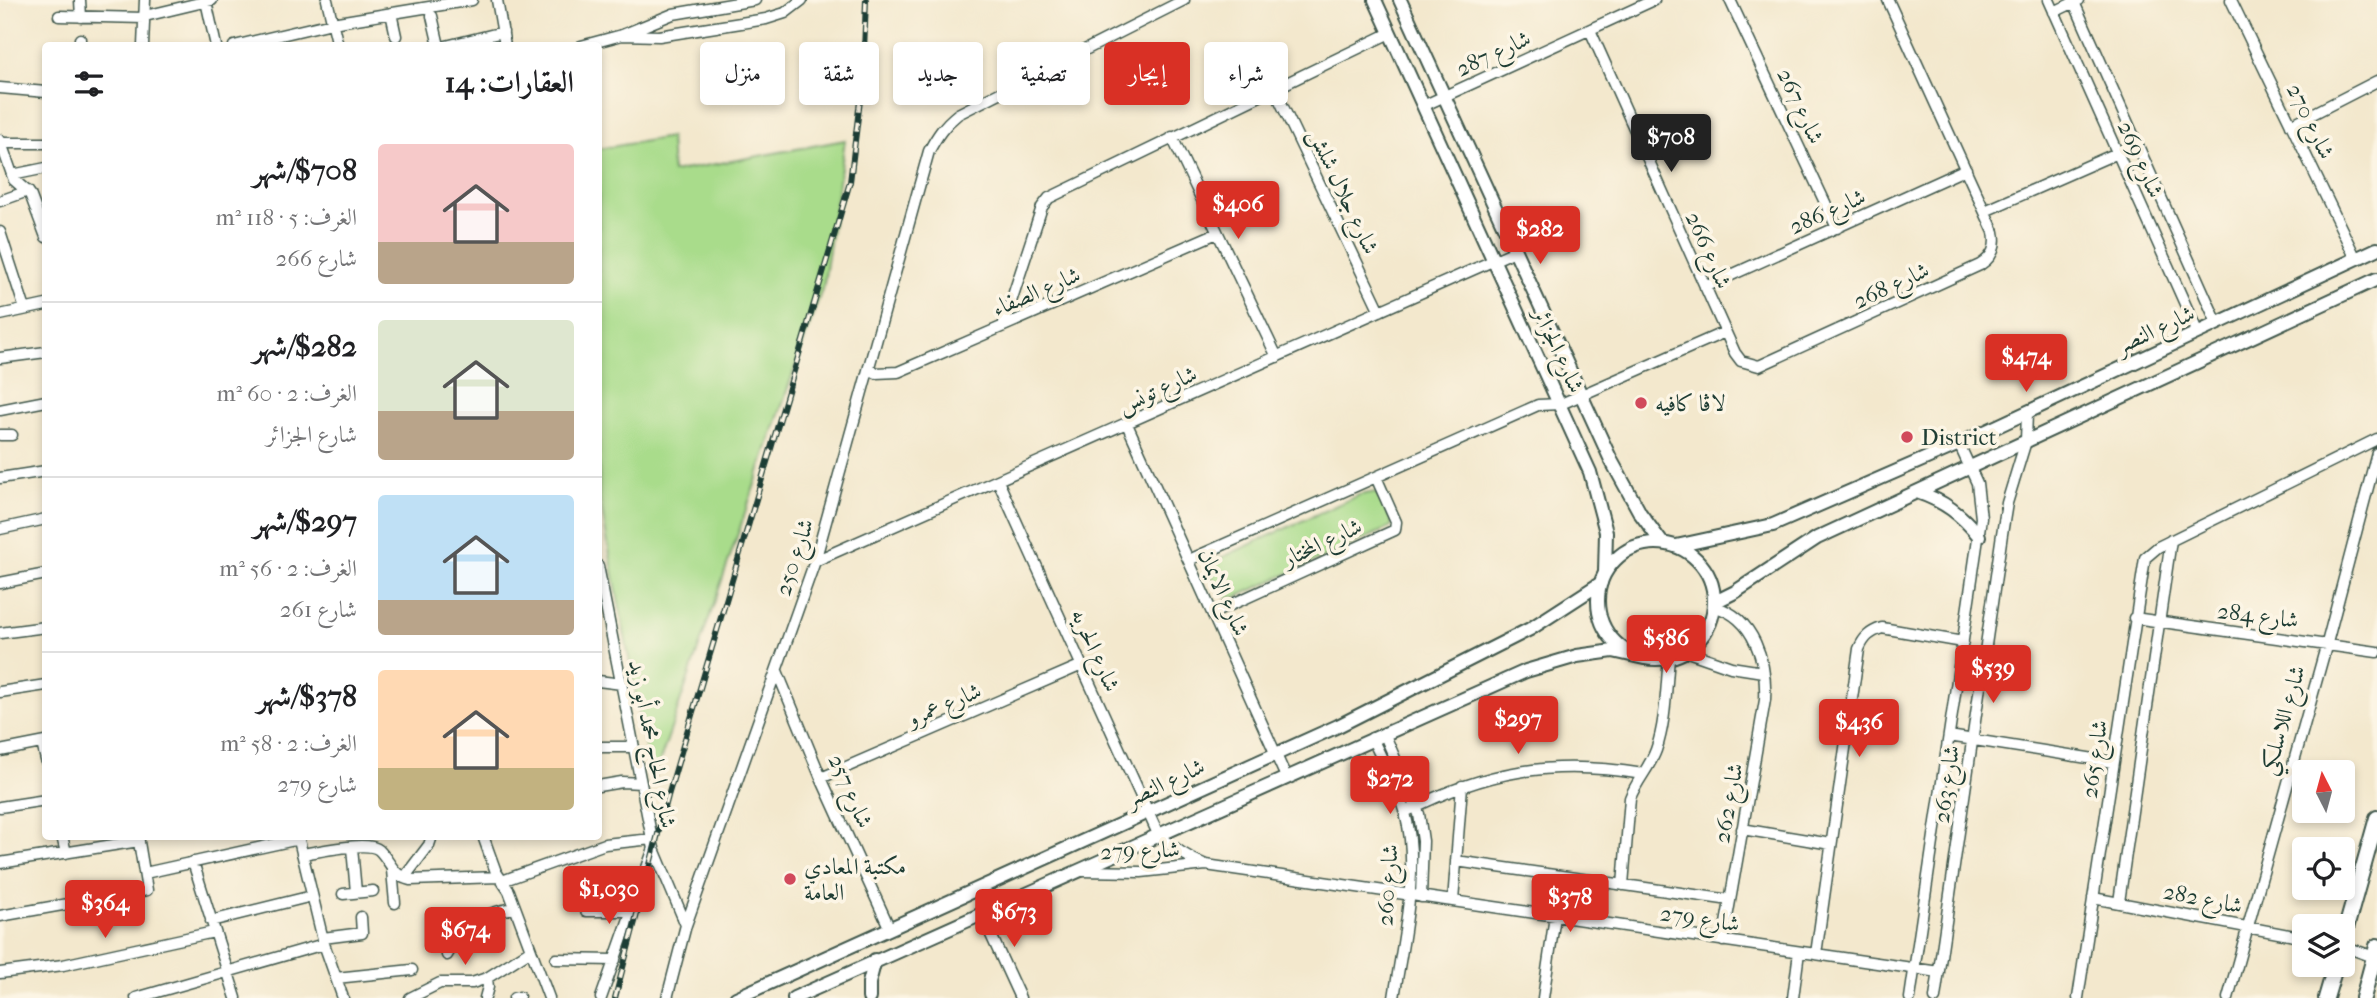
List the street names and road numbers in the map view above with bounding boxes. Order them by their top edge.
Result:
street label: شارع 287 [1452,24,1537,88]
street label: شارع 267 [1766,64,1830,151]
street label: شارع 270 [2275,79,2340,166]
street label: شارع 269 [2106,117,2169,204]
street label: شارع جلال شلش [1297,124,1385,261]
street label: شارع 286 [1785,183,1872,246]
street label: شارع 266 [1674,207,1737,295]
street label: شارع 268 [1849,256,1936,320]
street label: شارع الصفاء [988,261,1087,328]
street label: شارع النصر [2110,299,2201,366]
street label: شارع الجزائر [1521,302,1590,400]
street label: شارع تونس [1113,360,1204,424]
street label: شارع المختار [1276,512,1369,579]
street label: شارع 250 [769,515,825,601]
street label: شارع الايمان [1187,544,1255,643]
street label: شارع 284 [2215,597,2300,640]
street label: شارع الحريه [1060,604,1126,698]
street label: شارع الحاج محمد أبو زيد [616,657,685,832]
street label: شارع اللاسلكي [2254,662,2318,780]
street label: شارع عمرو [901,677,988,738]
street label: شارع 265 [2076,718,2119,801]
street label: شارع 263 [1928,743,1971,826]
street label: شارع 257 [817,750,879,835]
street label: شارع النصر [1120,752,1211,819]
street label: شارع 262 [1708,761,1755,846]
street label: شارع 279 [1100,836,1181,871]
street label: شارع 260 [1371,843,1410,927]
street label: شارع 282 [2160,878,2245,925]
street label: شارع 279 [1658,900,1741,943]

